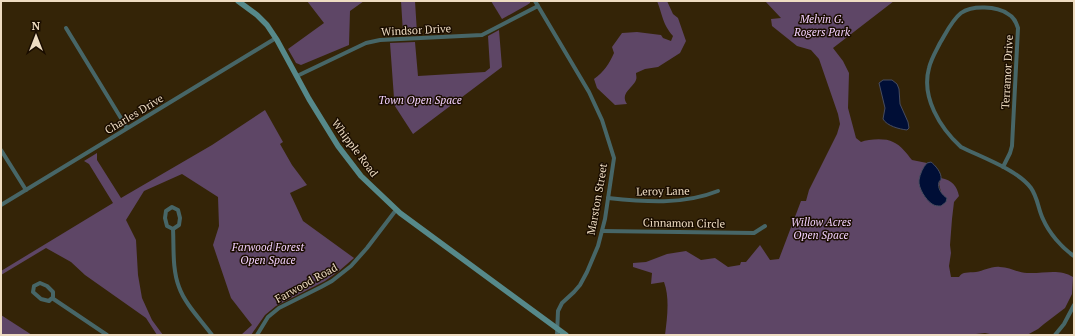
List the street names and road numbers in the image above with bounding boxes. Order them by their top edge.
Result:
street label: Windsor Drive [381,21,452,39]
street label: Terramor Drive [998,34,1016,110]
street label: Charles Drive [102,91,166,137]
street label: Whipple Road [329,116,381,180]
street label: Marston Street [584,162,610,236]
street label: Leroy Lane [636,184,690,198]
street label: Cinnamon Circle [643,215,726,231]
street label: Farwood Road [272,260,340,306]

